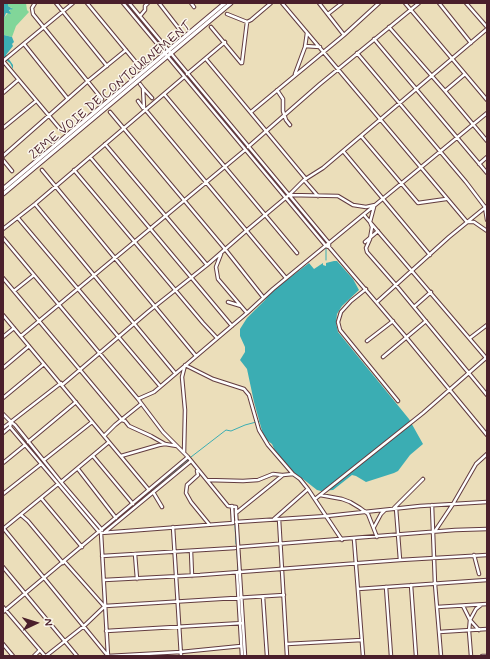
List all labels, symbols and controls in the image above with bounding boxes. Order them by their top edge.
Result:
street label: 2EME VOIE DE CONTOURNEMENT [27,19,195,163]
north arrow [16,603,56,643]
text: N [41,618,55,626]

